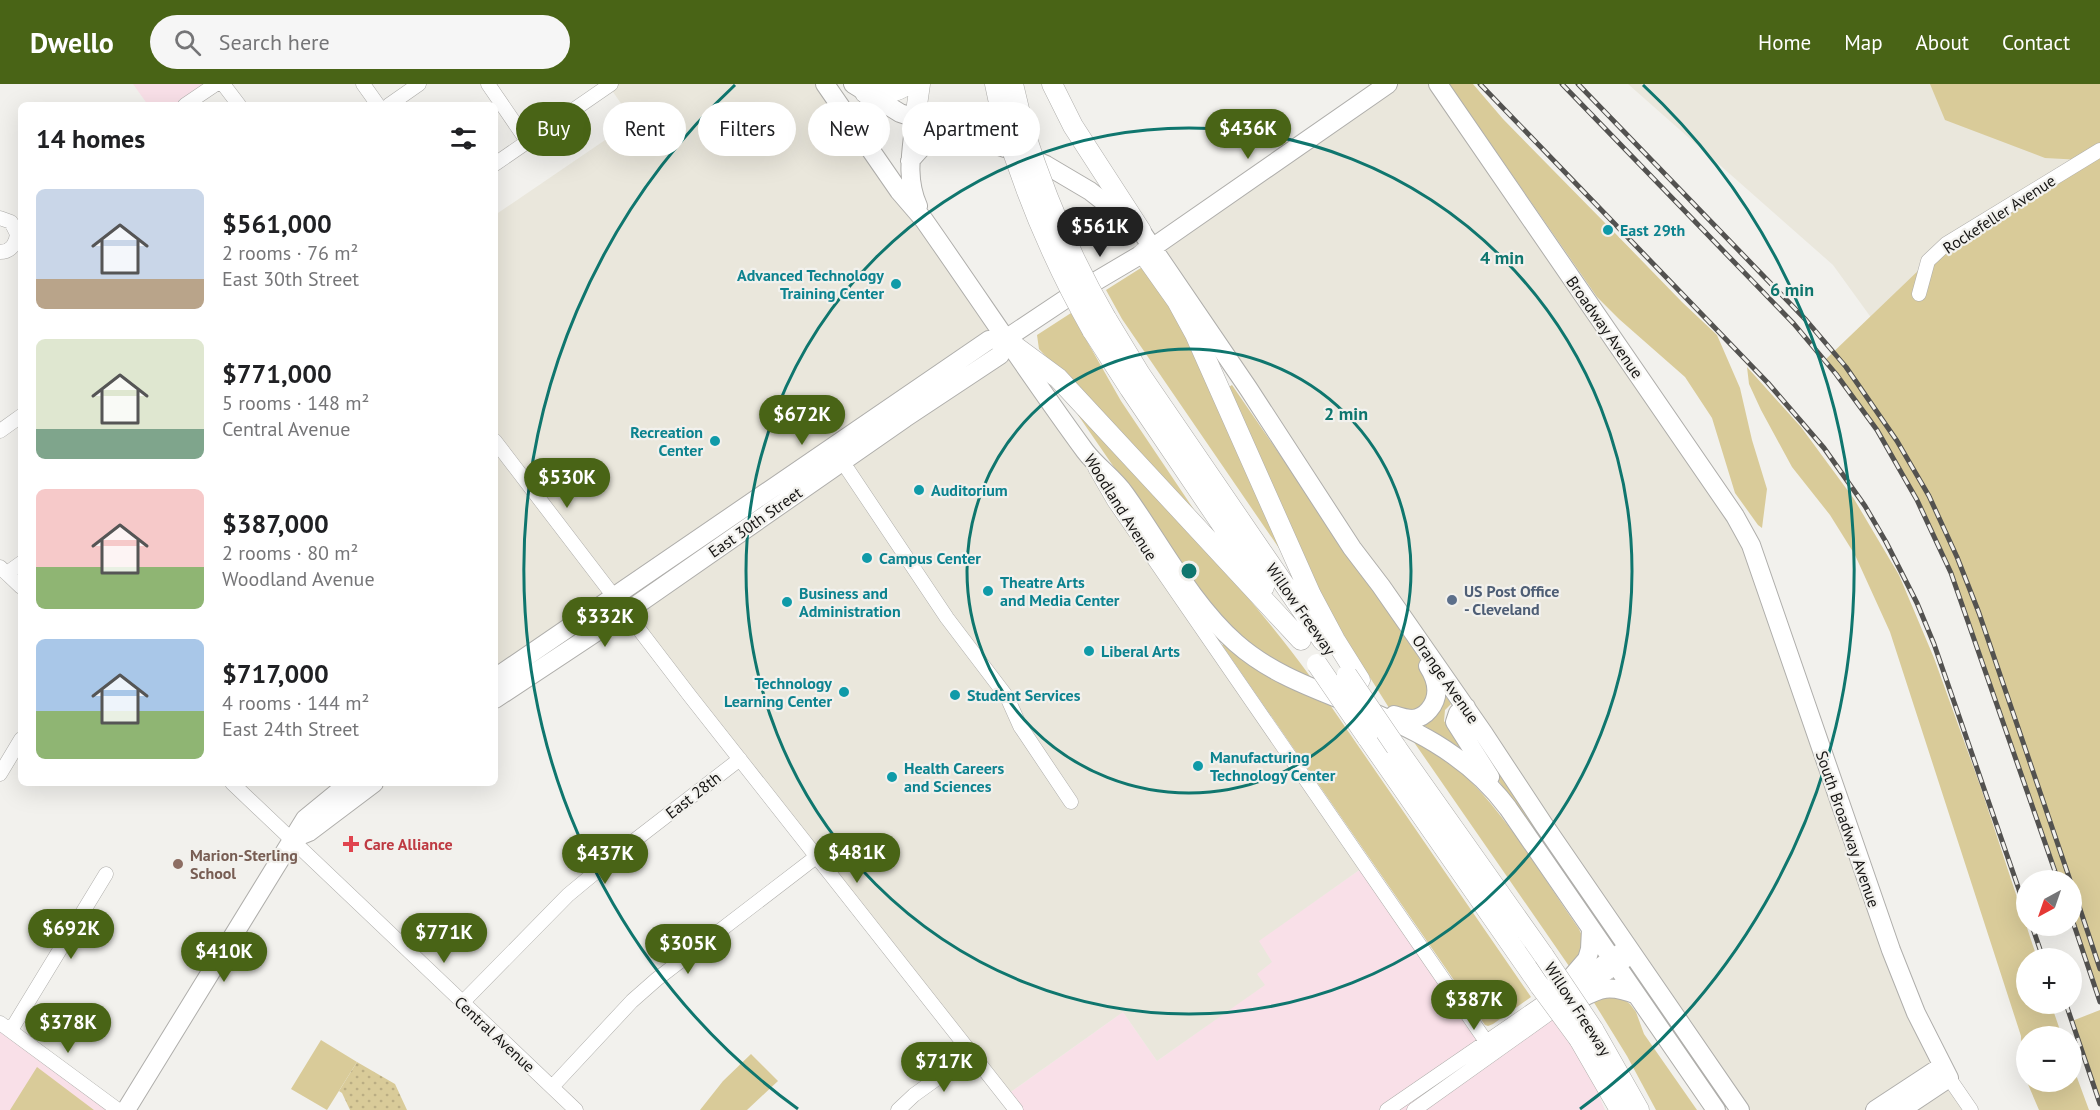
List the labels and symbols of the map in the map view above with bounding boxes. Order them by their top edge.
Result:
pin: $436K [1206,109,1290,160]
street label: Rockefeller Avenue [1939,170,2059,258]
pin: $561K [1058,207,1142,258]
place label: East 29th [1620,220,1685,240]
marker: East 29th [1601,223,1615,237]
text: 4 min [1480,246,1524,269]
place label: Advanced Technology Training Center [737,265,884,303]
street label: Broadway Avenue [1562,272,1648,382]
marker: Advanced Technology Training Center [889,277,903,291]
text: 6 min [1770,278,1814,301]
pin: $672K [760,395,844,446]
text: 2 min [1324,402,1368,425]
place label: Recreation Center [630,422,703,460]
marker: Recreation Center [708,434,722,448]
street label: Woodland Avenue [1080,450,1162,564]
pin: $530K [525,458,609,509]
place label: Auditorium [931,480,1008,500]
street label: East 30th Street [704,482,806,562]
marker: Auditorium [912,483,926,497]
place label: Campus Center [879,548,981,568]
marker: Campus Center [860,551,874,565]
street label: Willow Freeway [1262,559,1340,659]
centre of rings [1179,561,1199,581]
place label: Theatre Arts and Media Center [1000,572,1120,610]
place label: US Post Office - Cleveland [1464,581,1559,619]
place label: Business and Administration [799,583,901,621]
marker: Theatre Arts and Media Center [981,584,995,598]
marker: US Post Office - Cleveland [1445,593,1459,607]
marker: Business and Administration [780,595,794,609]
pin: $332K [563,597,647,648]
street label: Orange Avenue [1408,631,1484,727]
place label: Liberal Arts [1101,641,1180,661]
marker: Liberal Arts [1082,644,1096,658]
place label: Technology Learning Center [724,673,832,711]
marker: Technology Learning Center [837,685,851,699]
place label: Student Services [967,685,1081,705]
marker: Student Services [948,688,962,702]
place label: Manufacturing Technology Center [1210,747,1336,785]
street label: South Broadway Avenue [1812,748,1884,910]
place label: Health Careers and Sciences [904,758,1004,796]
marker: Manufacturing Technology Center [1191,759,1205,773]
street label: East 28th [661,767,725,823]
marker: Health Careers and Sciences [885,770,899,784]
pin: $481K [815,833,899,884]
place label: Care Alliance [364,834,453,854]
pin: $437K [563,834,647,885]
marker: Care Alliance [342,835,360,853]
place label: Marion-Sterling School [190,845,298,883]
marker: Marion-Sterling School [171,857,185,871]
north arrow [2016,870,2082,936]
pin: $692K [29,909,113,960]
pin: $771K [402,913,486,964]
pin: $305K [646,924,730,975]
pin: $410K [182,932,266,983]
street label: Willow Freeway [1540,958,1616,1060]
pin: $387K [1432,980,1516,1031]
street label: Central Avenue [451,992,539,1076]
pin: $378K [26,1003,110,1054]
pin: $717K [902,1042,986,1093]

